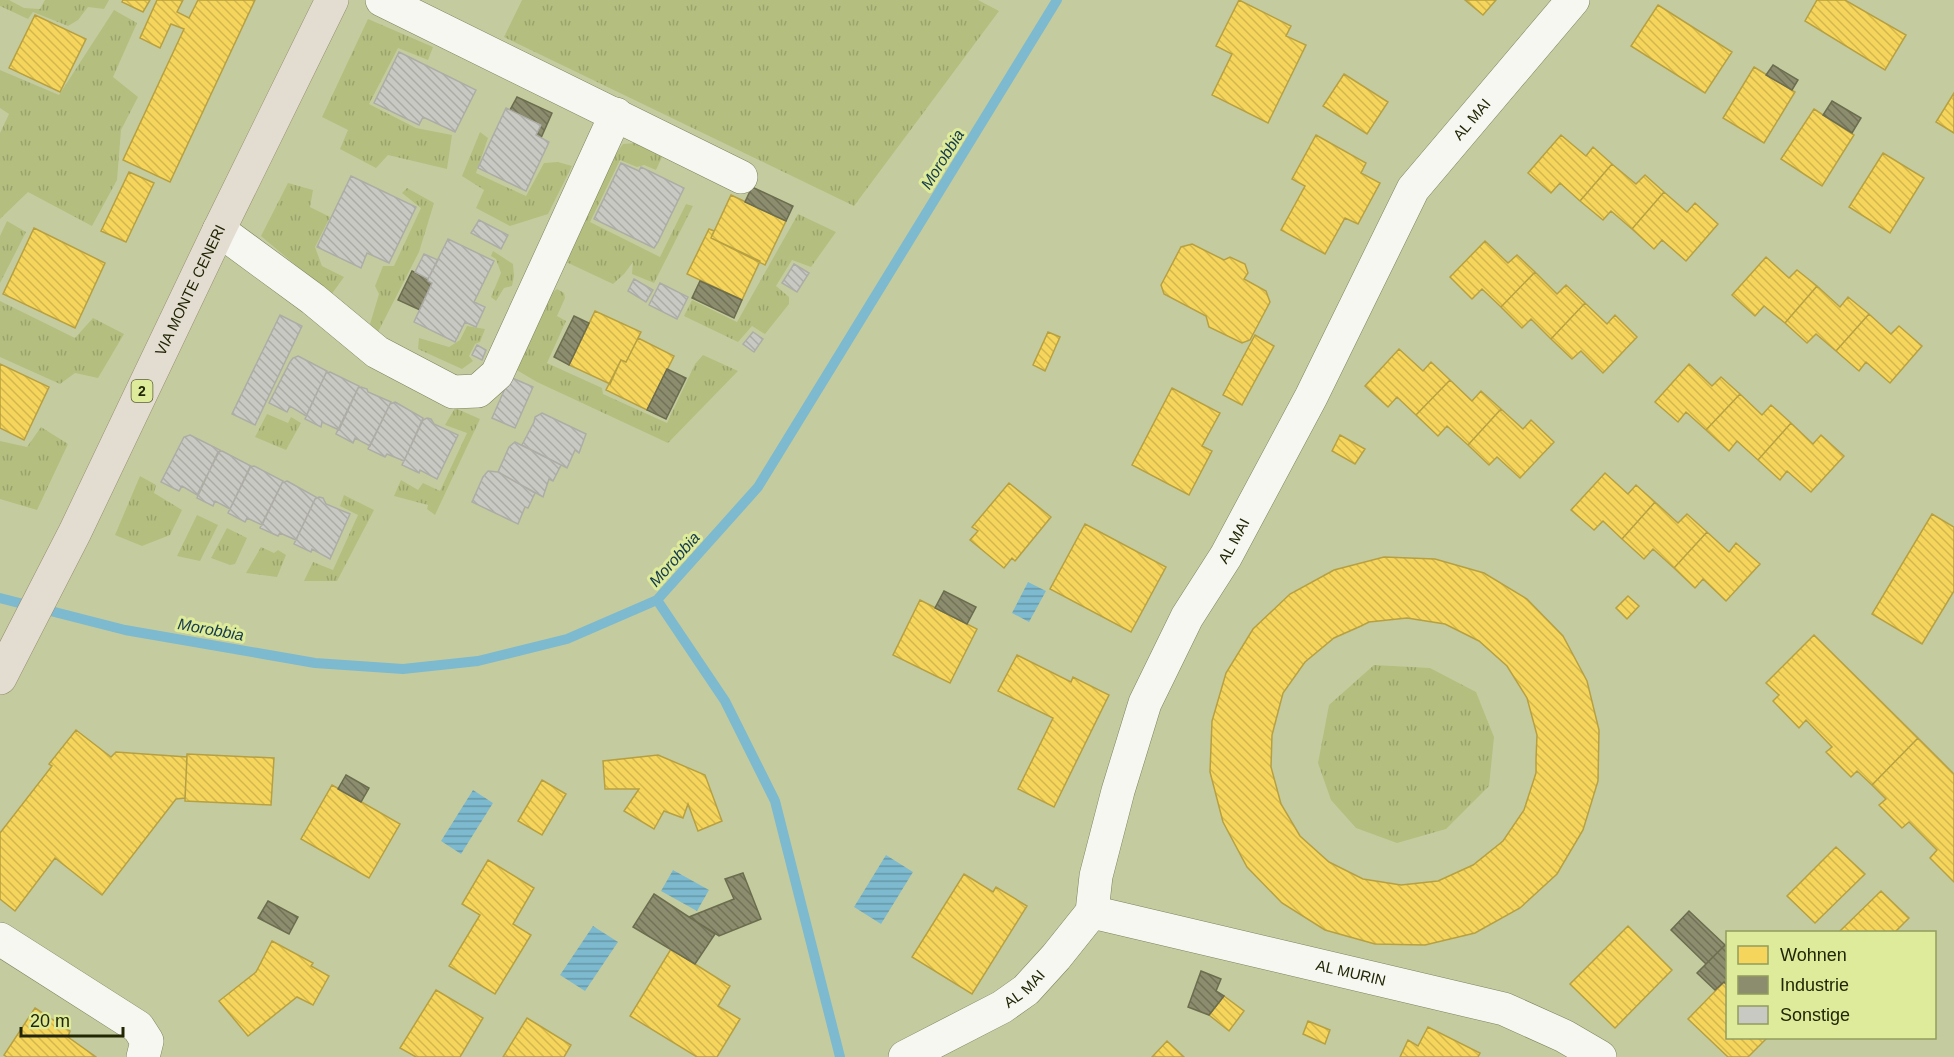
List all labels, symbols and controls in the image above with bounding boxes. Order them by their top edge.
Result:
street label: AL MAI [1449,95,1494,143]
water label: Morobbia [918,126,967,192]
street label: VIA MONTE CENERI [151,222,228,358]
road number: 2 [132,380,152,402]
street label: AL MAI [1214,515,1253,566]
water label: Morobbia [646,529,703,590]
water label: Morobbia [177,615,245,644]
legend [1726,931,1936,1039]
text: Wohnen [1780,945,1847,965]
street label: AL MURIN [1314,956,1388,989]
street label: AL MAI [1000,966,1048,1011]
text: Industrie [1780,975,1849,995]
scale bar [21,1000,123,1038]
text: Sonstige [1780,1005,1850,1025]
text: 20 m [30,1011,70,1031]

